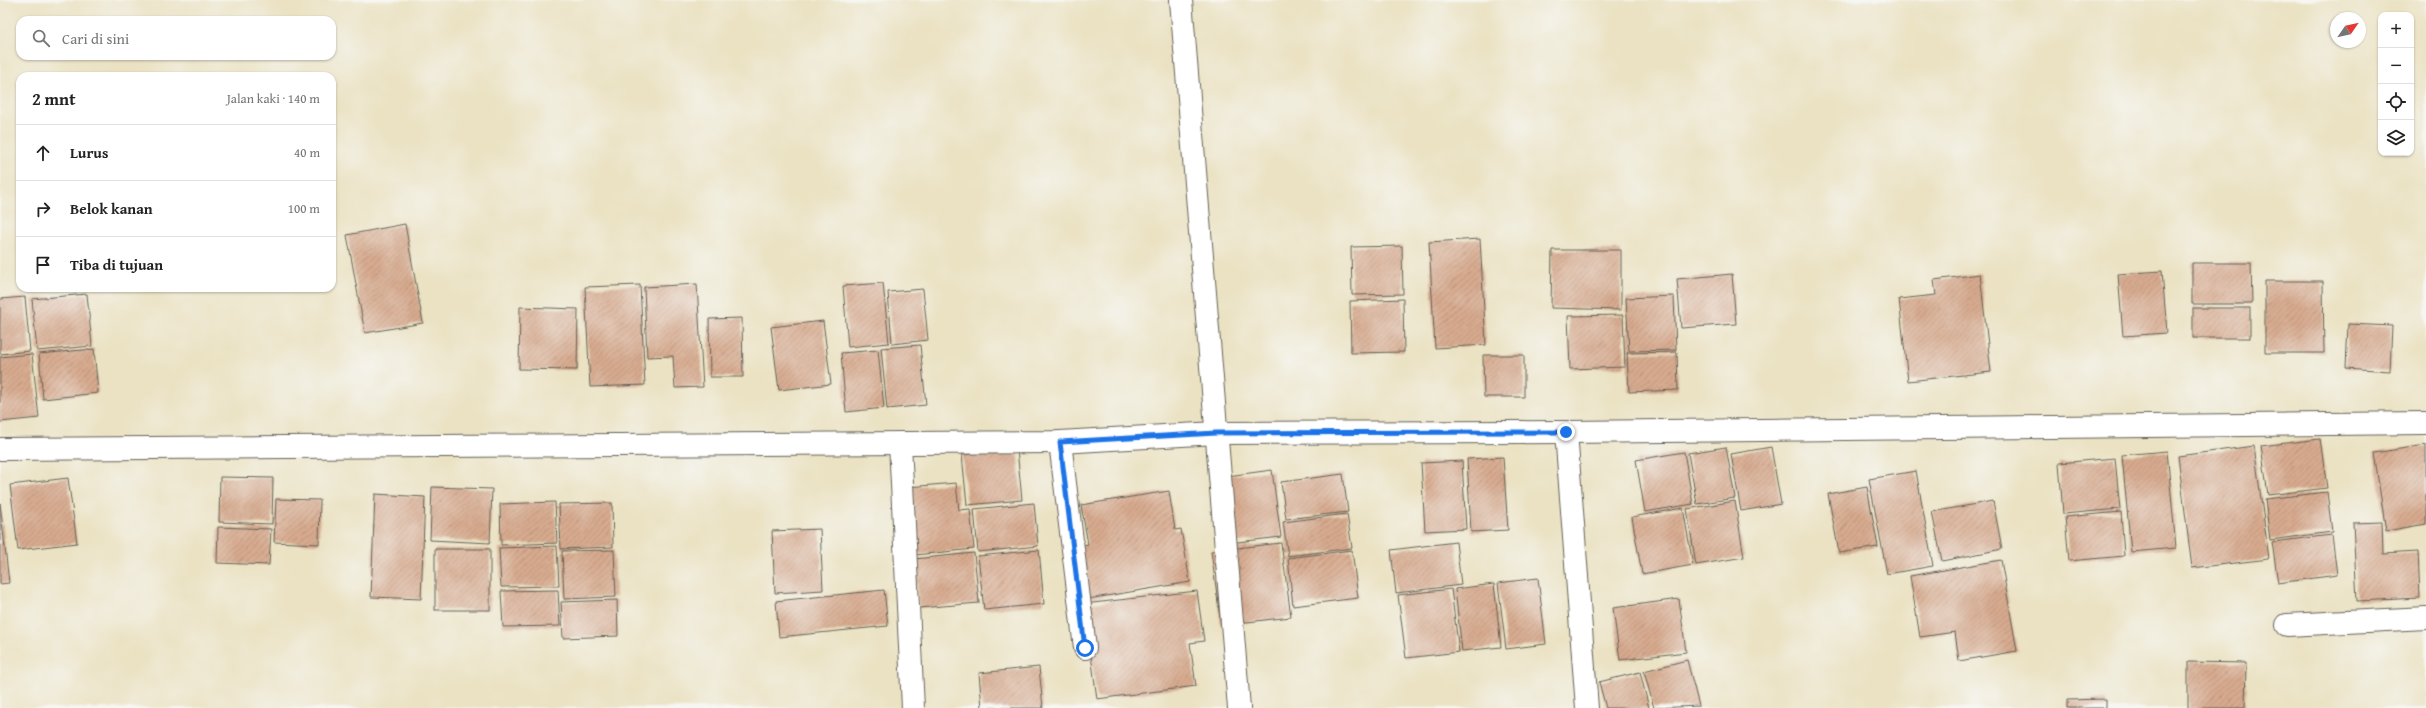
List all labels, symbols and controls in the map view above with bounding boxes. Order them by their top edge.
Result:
north arrow [2330,12,2366,48]
map controls [2378,12,2414,156]
button: + [2378,12,2414,48]
search box [16,16,336,60]
icon: search [30,27,52,49]
text: Cari di sini [62,28,129,49]
button: − [2378,48,2414,84]
button: locate [2378,84,2414,120]
text: 2 mnt [32,86,76,111]
text: Jalan kaki · 140 m [227,89,320,108]
button: layers [2378,120,2414,156]
icon: ahead [32,142,54,164]
text: Lurus [70,142,108,163]
text: 40 m [294,143,320,162]
icon: right [32,198,54,220]
text: Belok kanan [70,198,153,219]
text: 100 m [288,199,320,218]
icon: arrive [32,254,54,276]
text: Tiba di tujuan [70,254,163,275]
route end [1557,423,1575,441]
route start [1076,639,1094,657]

